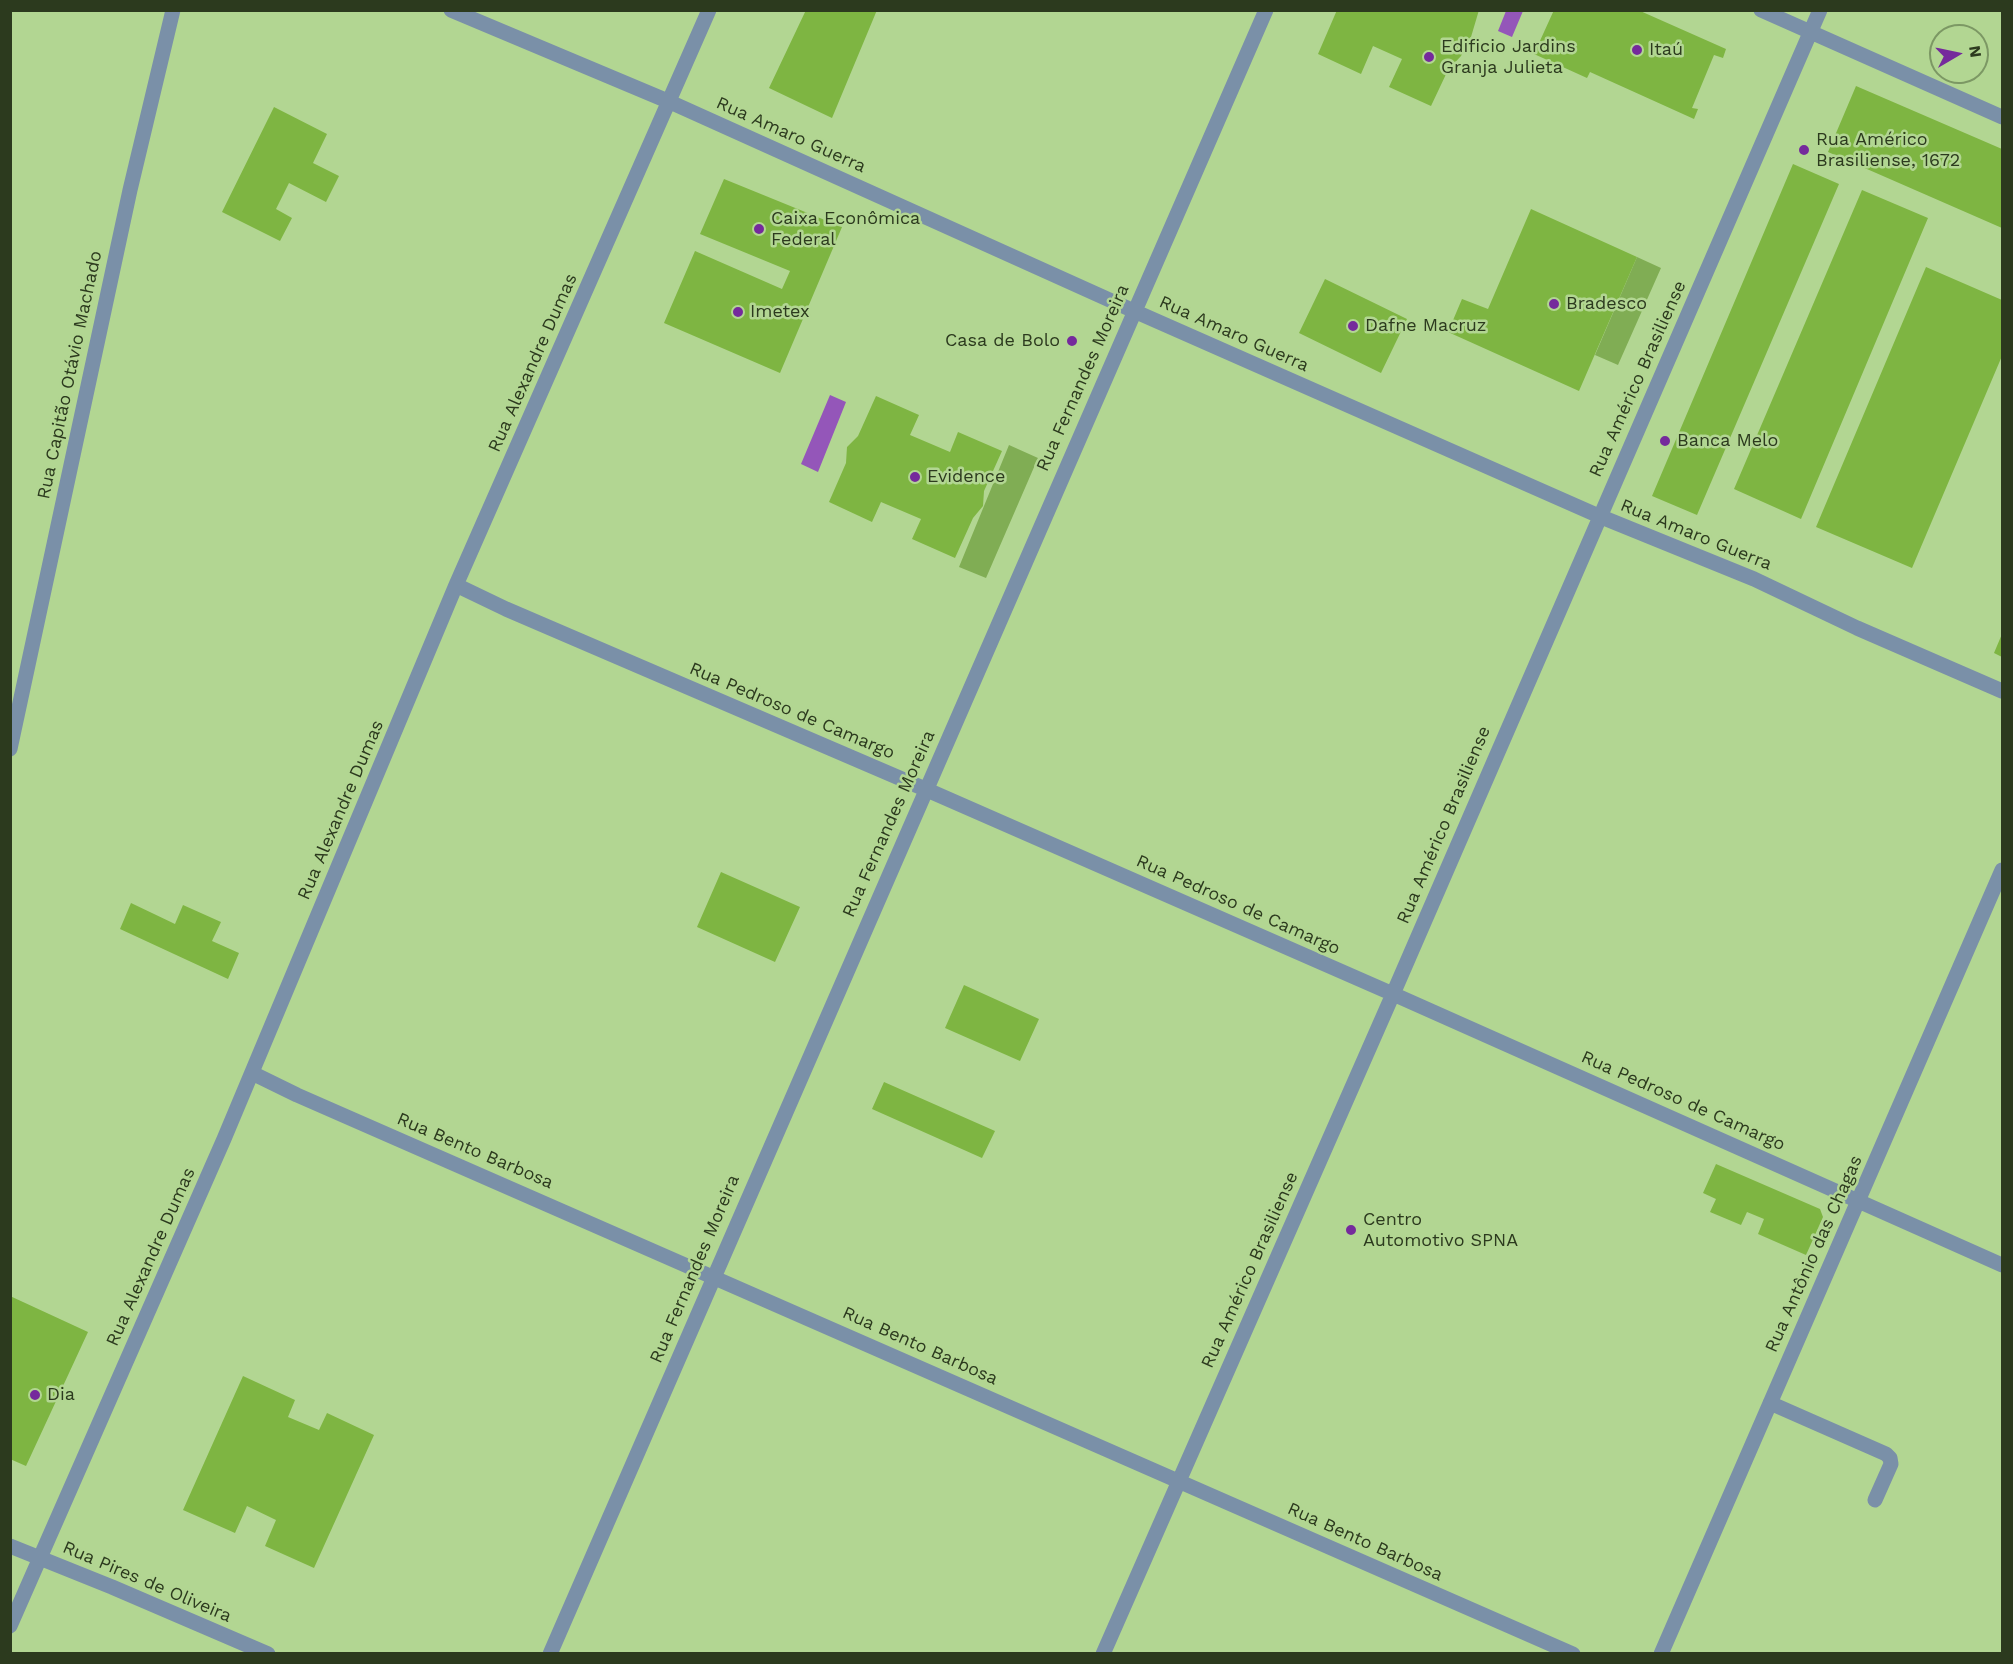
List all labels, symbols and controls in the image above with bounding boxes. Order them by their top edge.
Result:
north arrow [1929,24,1989,84]
place label: Edificio Jardins Granja Julieta [1441,36,1576,78]
place label: Itaú [1649,39,1683,61]
marker: Itaú [1630,43,1644,57]
text: N [1965,44,1986,59]
marker: Edificio Jardins Granja Julieta [1422,50,1436,64]
street label: Rua Amaro Guerra [713,92,869,178]
place label: Rua Américo Brasiliense, 1672 [1816,129,1960,172]
marker: Rua Américo Brasiliense, 1672 [1797,143,1811,157]
place label: Caixa Econômica Federal [771,208,920,250]
marker: Caixa Econômica Federal [752,222,766,236]
street label: Rua Capitão Otávio Machado [33,249,107,501]
street label: Rua Alexandre Dumas [484,270,582,456]
street label: Rua Américo Brasiliense [1585,277,1691,481]
street label: Rua Fernandes Moreira [1032,281,1134,475]
street label: Rua Amaro Guerra [1156,291,1312,377]
place label: Bradesco [1566,293,1647,315]
marker: Bradesco [1547,297,1561,311]
place label: Imetex [750,301,810,323]
marker: Imetex [731,305,745,319]
place label: Dafne Macruz [1365,315,1486,337]
marker: Dafne Macruz [1346,319,1360,333]
place label: Casa de Bolo [945,330,1060,352]
marker: Casa de Bolo [1065,334,1079,348]
place label: Banca Melo [1677,430,1778,452]
marker: Banca Melo [1658,434,1672,448]
place label: Evidence [927,466,1005,488]
marker: Evidence [908,470,922,484]
street label: Rua Amaro Guerra [1617,495,1775,575]
street label: Rua Pedroso de Camargo [686,658,898,764]
street label: Rua Alexandre Dumas [293,717,389,903]
street label: Rua Américo Brasiliense [1392,723,1496,927]
street label: Rua Fernandes Moreira [838,727,940,921]
street label: Rua Pedroso de Camargo [1133,850,1343,960]
street label: Rua Pedroso de Camargo [1578,1046,1788,1156]
street label: Rua Bento Barbosa [394,1108,556,1194]
street label: Rua Antônio das Chagas [1761,1152,1867,1356]
street label: Rua Alexandre Dumas [102,1164,200,1350]
street label: Rua Américo Brasiliense [1197,1168,1303,1372]
street label: Rua Fernandes Moreira [646,1172,744,1366]
place label: Centro Automotivo SPNA [1363,1209,1518,1252]
marker: Centro Automotivo SPNA [1344,1223,1358,1237]
street label: Rua Bento Barbosa [839,1302,1001,1390]
place label: Dia [47,1384,75,1406]
marker: Dia [28,1388,42,1402]
street label: Rua Bento Barbosa [1284,1498,1446,1586]
street label: Rua Pires de Oliveira [59,1537,235,1627]

